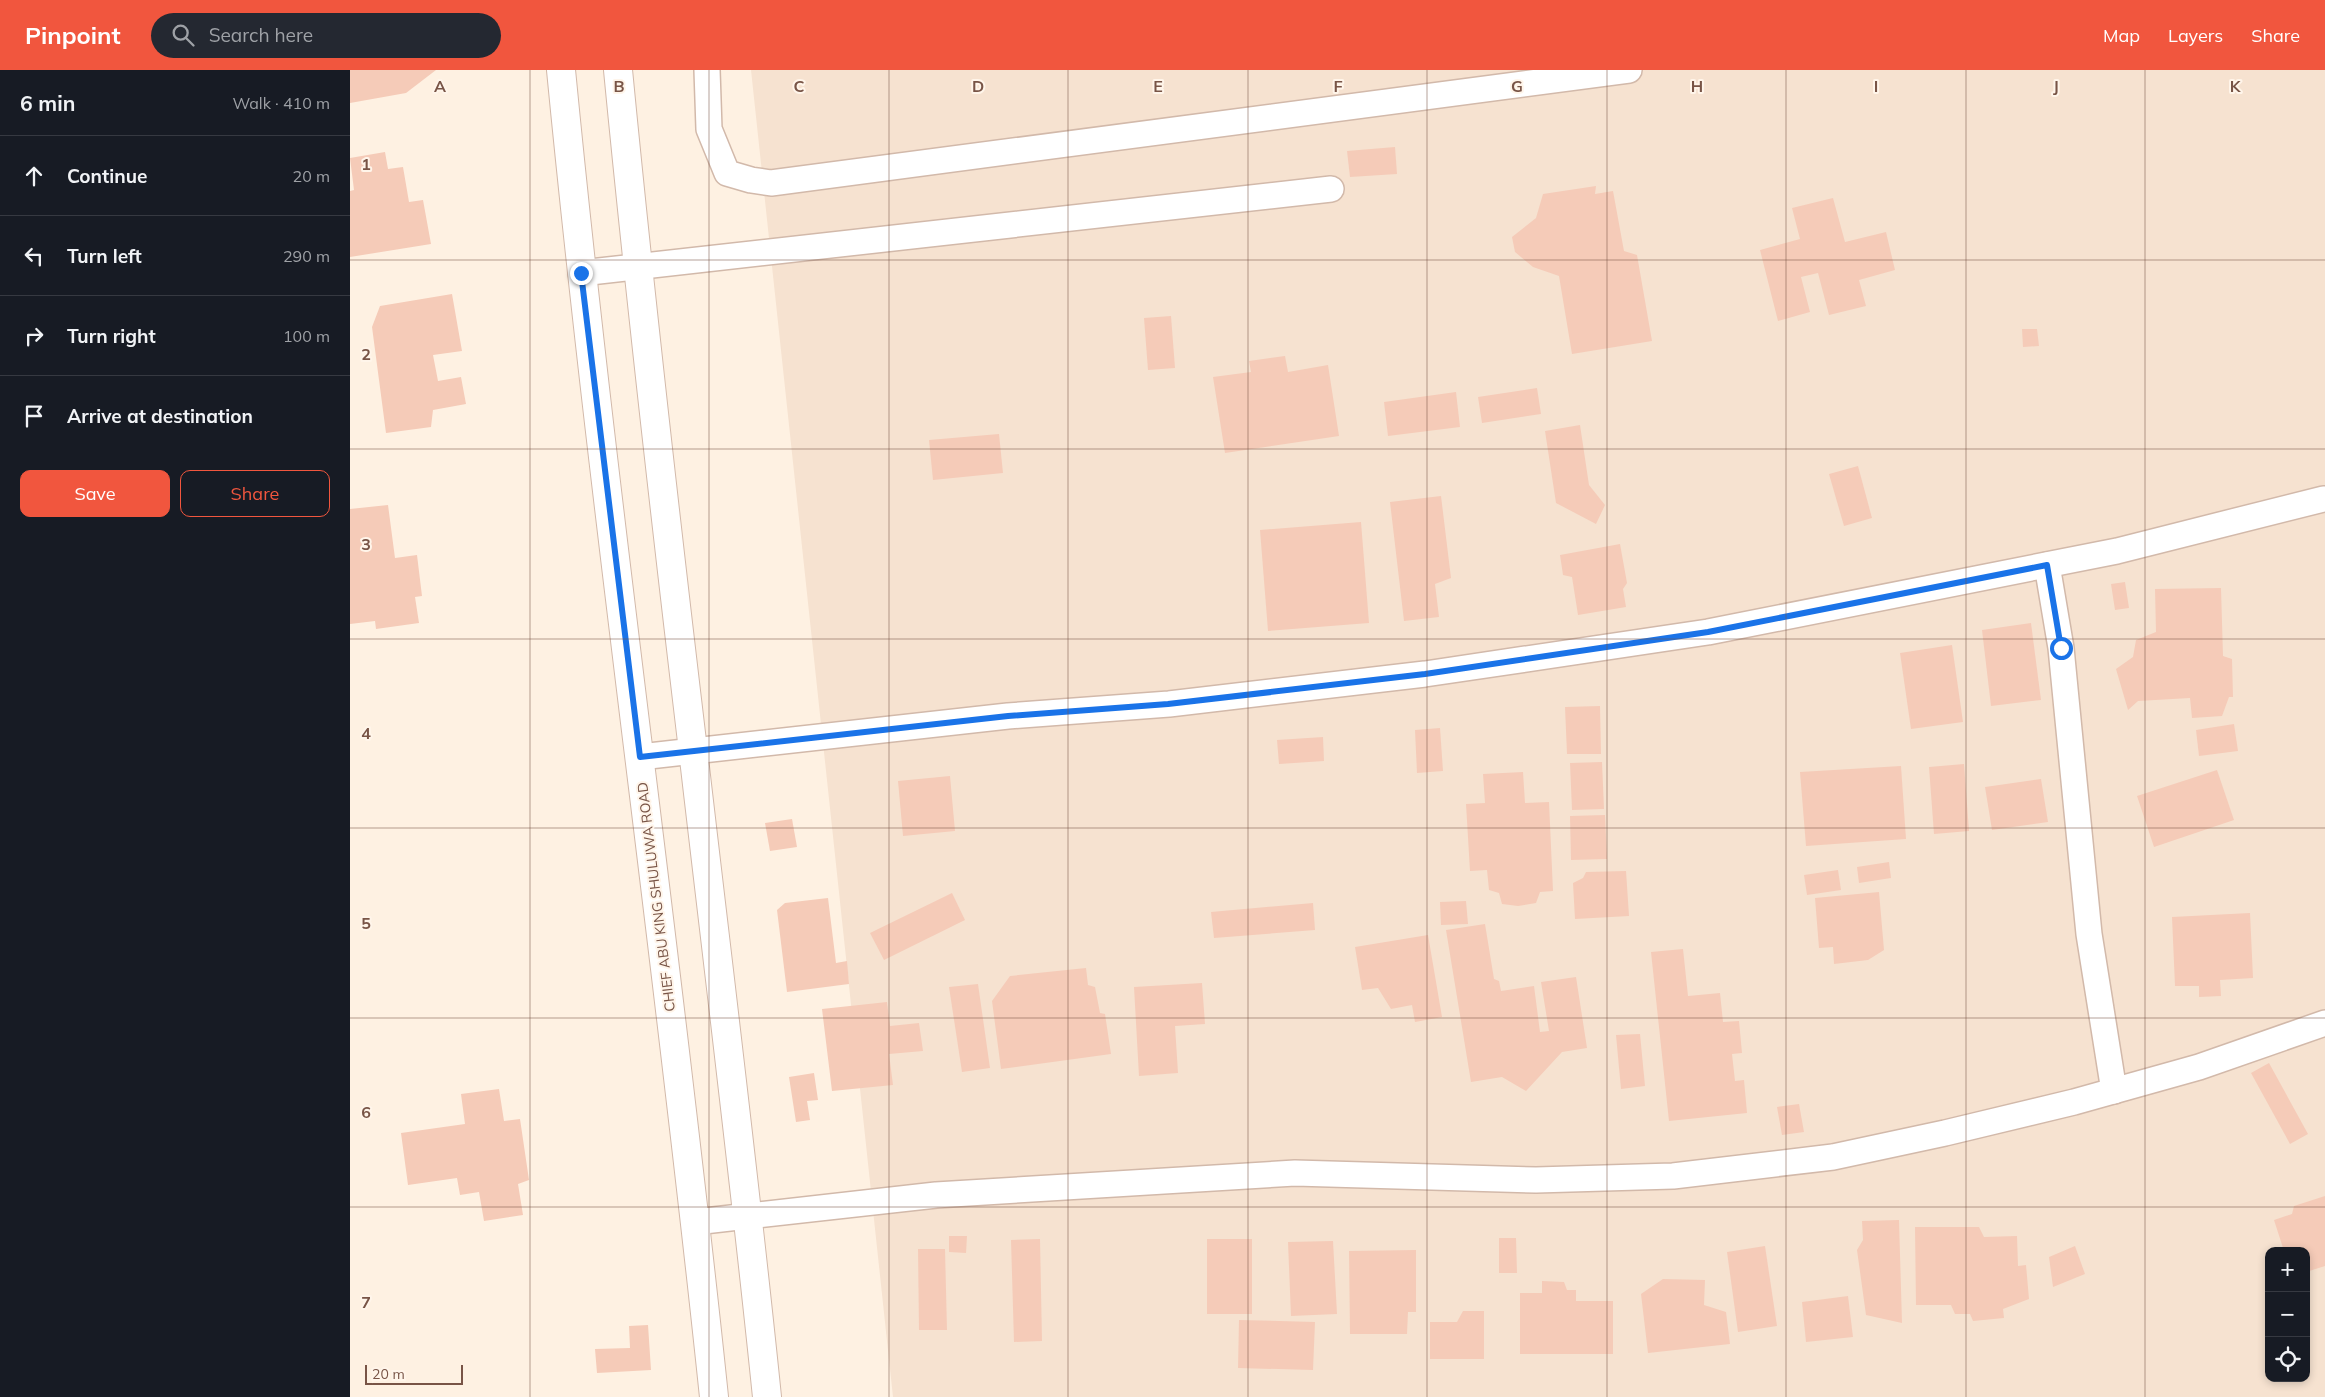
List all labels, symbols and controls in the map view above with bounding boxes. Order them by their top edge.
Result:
search box [151,13,501,58]
text: Pinpoint [25,20,121,50]
icon: search [169,21,197,49]
text: Search here [209,23,313,47]
text: Map [2103,24,2140,47]
text: Layers [2168,24,2223,47]
text: Share [2251,24,2300,47]
text: A [434,76,446,96]
text: B [613,76,625,96]
text: C [794,76,805,96]
text: D [972,76,984,96]
text: E [1153,76,1163,96]
text: F [1333,76,1343,96]
text: G [1511,76,1523,96]
text: H [1691,76,1703,96]
text: I [1874,76,1878,96]
text: J [2053,76,2059,96]
text: K [2230,76,2242,96]
text: 6 min [20,90,75,116]
text: Walk · 410 m [232,93,330,113]
text: 1 [361,154,371,174]
icon: ahead [20,162,48,190]
text: Continue [67,164,147,188]
text: 20 m [293,166,330,186]
icon: left [20,242,48,270]
text: Turn left [67,244,142,268]
text: 290 m [283,246,330,266]
route end [570,262,593,285]
icon: right [20,322,48,350]
text: Turn right [67,324,156,348]
text: 100 m [283,326,330,346]
text: 2 [361,344,371,364]
icon: arrive [20,402,48,430]
text: Arrive at destination [67,404,253,428]
button: Save [20,470,170,517]
button: Share [180,470,330,517]
text: 3 [361,534,371,554]
route start [2050,637,2073,660]
text: 4 [361,723,371,743]
street label: CHIEF ABU KING SHULUWA ROAD [633,781,679,1013]
text: 5 [361,913,371,933]
text: 6 [361,1102,371,1122]
map controls [2265,1247,2310,1382]
button: + [2265,1247,2310,1292]
text: 7 [361,1292,371,1312]
button: − [2265,1292,2310,1337]
button: locate [2265,1337,2310,1382]
scale bar [365,1362,462,1385]
text: 20 m [372,1365,405,1383]

